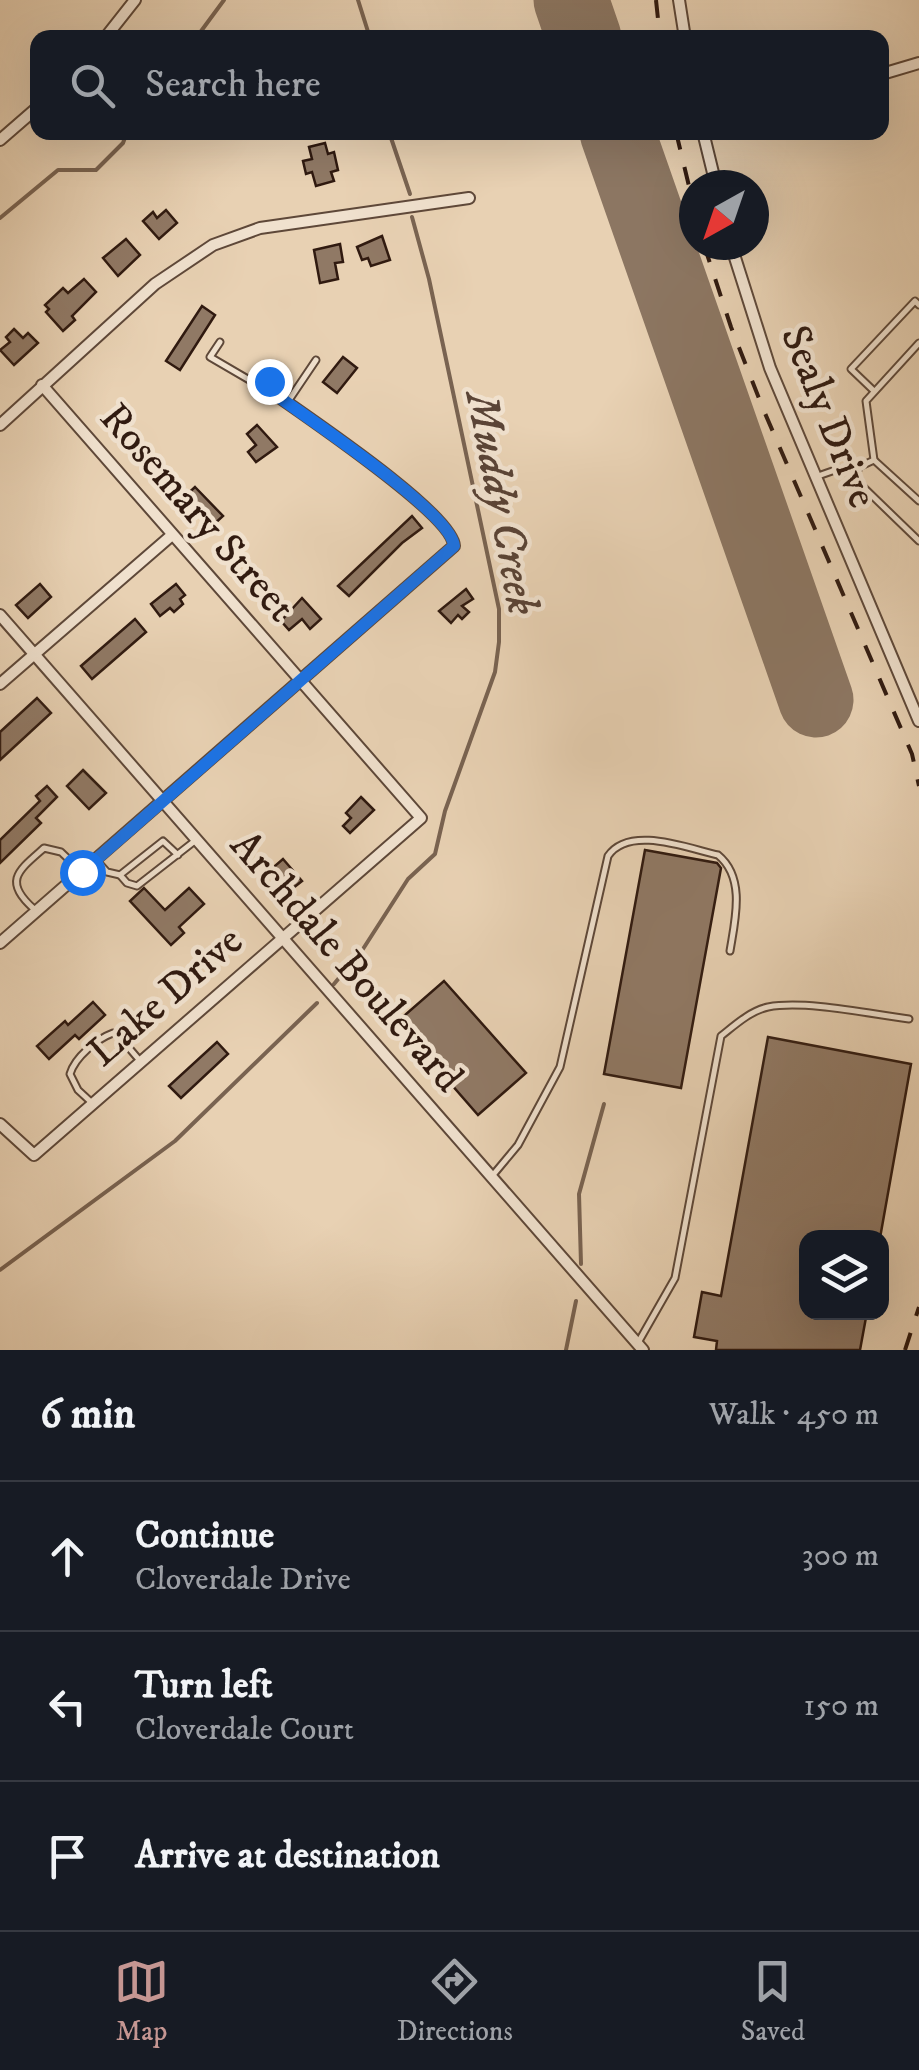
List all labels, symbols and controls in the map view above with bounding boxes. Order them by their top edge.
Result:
search box [30,30,889,140]
icon: search [65,58,120,113]
text: Search here [145,61,321,109]
north arrow [679,170,769,260]
street label: Sealy Drive [768,318,888,516]
route end [247,359,293,405]
water label: Muddy Creek [451,383,550,620]
street label: Rosemary Street [88,393,306,633]
street label: Archdale Boulevard [218,820,474,1104]
route start [60,850,106,896]
street label: Lake Drive [78,916,254,1078]
map controls [799,1230,889,1320]
button: layers [799,1230,889,1320]
text: 6 min [40,1389,135,1441]
text: Walk · 450 m [709,1395,879,1435]
text: Continue [135,1512,274,1560]
icon: ahead [40,1529,95,1584]
text: 300 m [802,1536,879,1576]
text: Cloverdale Drive [135,1560,351,1600]
text: Turn left [135,1662,273,1710]
icon: left [40,1679,95,1734]
text: 150 m [803,1686,879,1726]
text: Cloverdale Court [135,1710,354,1750]
icon: arrive [40,1829,95,1884]
text: Arrive at destination [135,1832,440,1880]
tab: Map [114,1954,169,2049]
tab: Directions [397,1954,513,2049]
tab: Saved [741,1954,805,2049]

